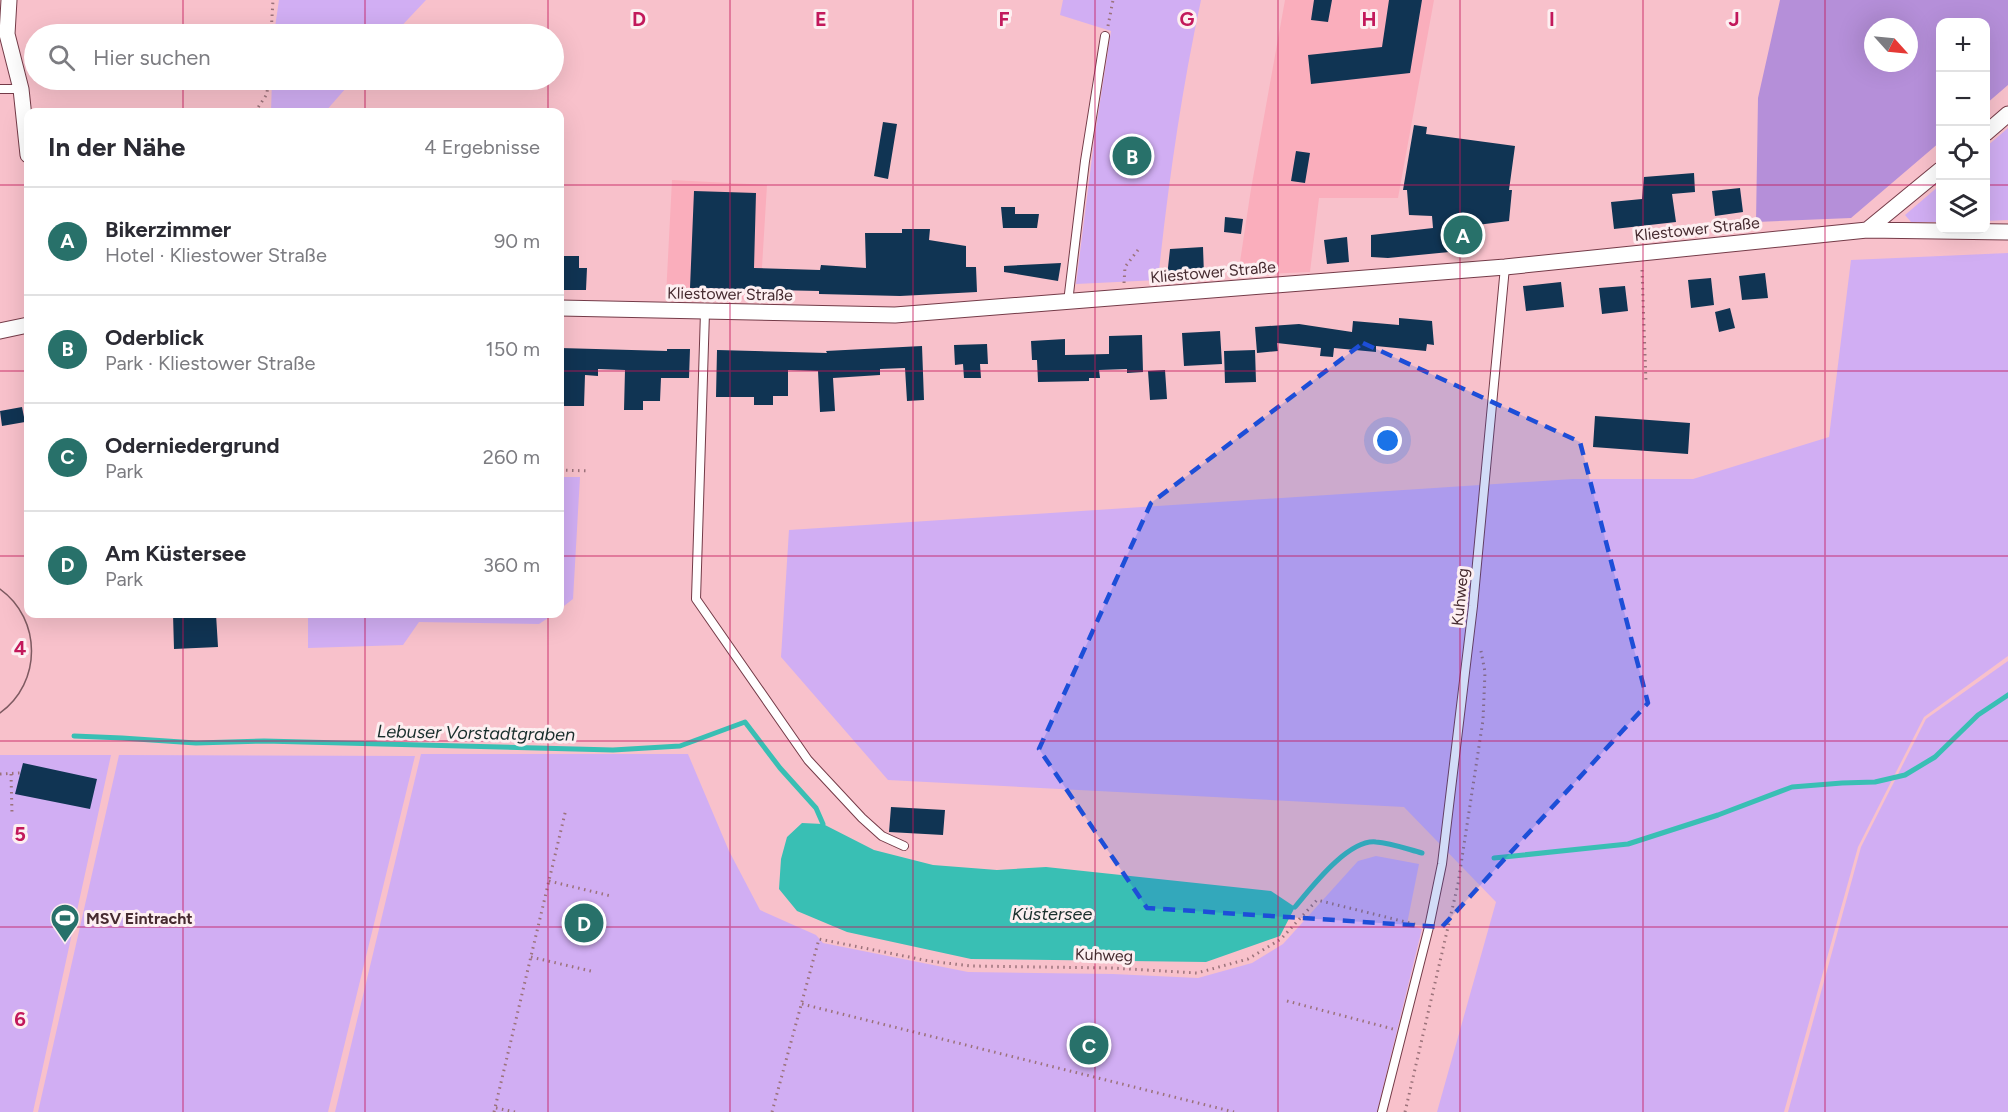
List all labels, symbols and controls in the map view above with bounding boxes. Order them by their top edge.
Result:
text: D [632,7,646,31]
text: E [815,7,827,31]
text: F [998,7,1010,31]
text: G [1180,7,1195,31]
text: H [1362,7,1377,31]
text: I [1549,7,1555,31]
text: J [1728,7,1740,31]
north arrow [1864,18,1918,72]
map controls [1936,18,1990,234]
button: + [1936,18,1990,72]
search box [24,24,564,90]
icon: search [45,41,78,74]
text: Hier suchen [93,44,211,71]
button: − [1936,72,1990,126]
button: locate [1936,126,1990,180]
text: In der Nähe [48,131,185,163]
pin: B [1112,134,1152,178]
text: 4 Ergebnisse [424,135,540,159]
button: layers [1936,180,1990,234]
pin: A [1444,212,1482,258]
street label: Kliestower Straße [1633,213,1761,245]
text: Bikerzimmer [105,216,231,243]
text: A [60,229,75,253]
text: 90 m [494,229,540,253]
text: Hotel · Kliestower Straße [105,243,327,267]
street label: Kliestower Straße [1149,257,1277,287]
street label: Kliestower Straße [667,283,793,305]
text: Oderblick [105,324,204,351]
text: B [61,337,74,361]
text: 150 m [485,337,540,361]
text: Park · Kliestower Straße [105,351,315,375]
your location [1373,426,1402,455]
text: Oderniedergrund [105,432,280,459]
text: C [60,445,75,469]
text: 260 m [483,445,540,469]
text: Park [105,459,143,483]
text: Am Küstersee [105,540,246,567]
text: D [61,553,75,577]
text: 360 m [483,553,540,577]
text: Park [105,567,143,591]
street label: Kuhweg [1448,567,1472,627]
text: 4 [14,636,27,660]
water label: Lebuser Vorstadtgraben [377,720,575,746]
text: 5 [14,822,26,846]
pin: D [564,900,604,946]
sports icon: MSV Eintracht [49,902,81,944]
water label: Küstersee [1012,903,1092,925]
place label: MSV Eintracht [86,909,193,928]
street label: Kuhweg [1075,944,1133,966]
text: 6 [14,1007,26,1031]
pin: C [1070,1022,1108,1068]

